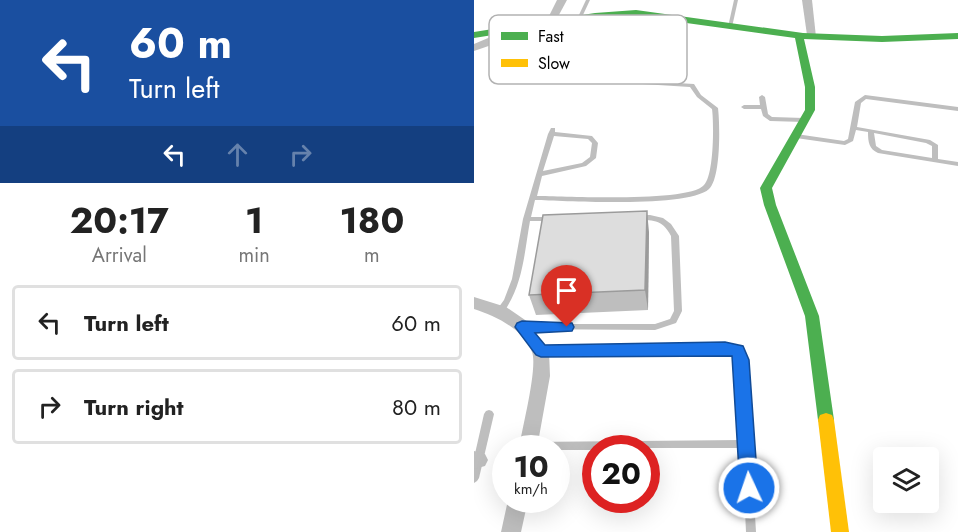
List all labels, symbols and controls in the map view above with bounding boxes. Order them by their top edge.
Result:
text: 60 m [129,13,232,74]
legend [489,15,687,84]
icon: left [30,24,108,102]
text: Fast [538,25,564,48]
text: Slow [538,52,570,75]
text: Turn left [129,69,219,108]
icon: left [158,138,191,171]
icon: ahead [221,138,254,171]
icon: right [284,138,317,171]
text: 20:17 [70,194,169,246]
text: 1 [245,194,263,246]
text: 180 [340,194,404,246]
text: Arrival [92,241,147,270]
text: min [239,241,270,270]
text: m [364,241,380,270]
pin [541,265,592,327]
icon: arrive [550,274,583,307]
icon: left [33,306,66,339]
text: Turn left [84,307,169,339]
text: 60 m [391,307,441,339]
icon: right [33,390,66,423]
text: Turn right [84,391,184,423]
text: 80 m [392,391,441,423]
speed limit sign: 20 [582,435,660,513]
text: 10 [513,445,549,488]
map controls [873,447,939,513]
button: layers [873,447,939,513]
position arrow [717,456,781,520]
text: km/h [514,478,548,500]

